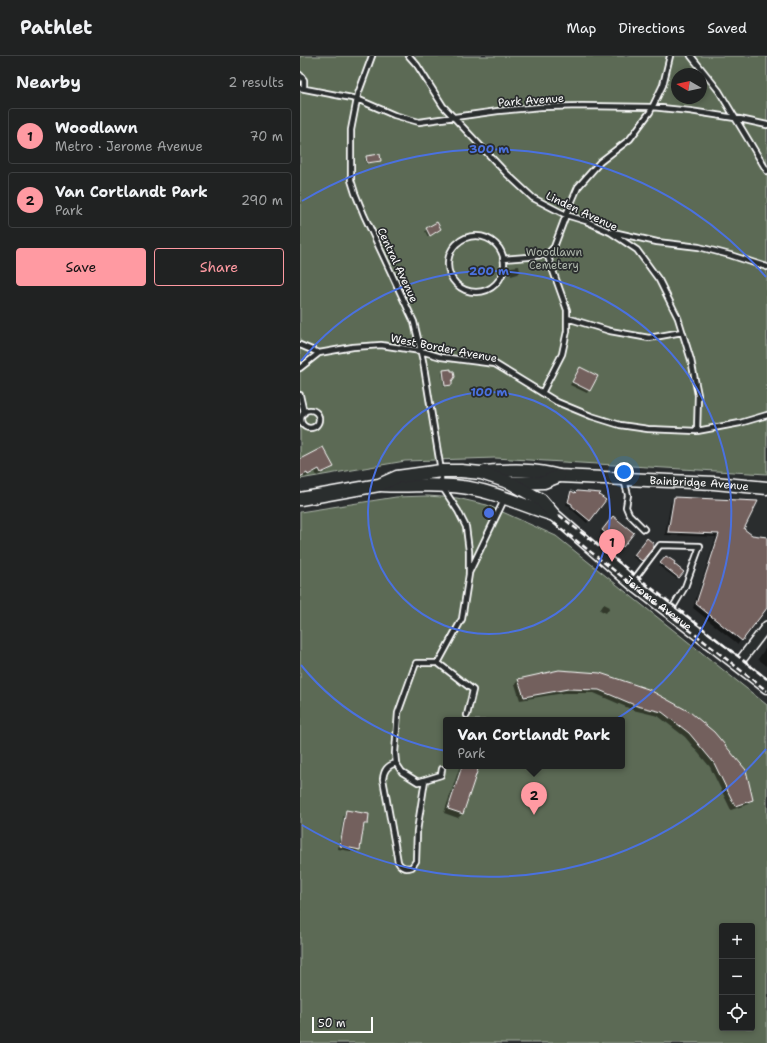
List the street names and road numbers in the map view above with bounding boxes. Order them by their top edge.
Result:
street label: Park Avenue [498,91,565,110]
street label: Linden Avenue [543,188,620,235]
street label: Central Avenue [374,225,421,305]
street label: West Border Avenue [389,331,499,366]
street label: Bainbridge Avenue [649,473,750,494]
street label: Jerome Avenue [621,573,695,635]

